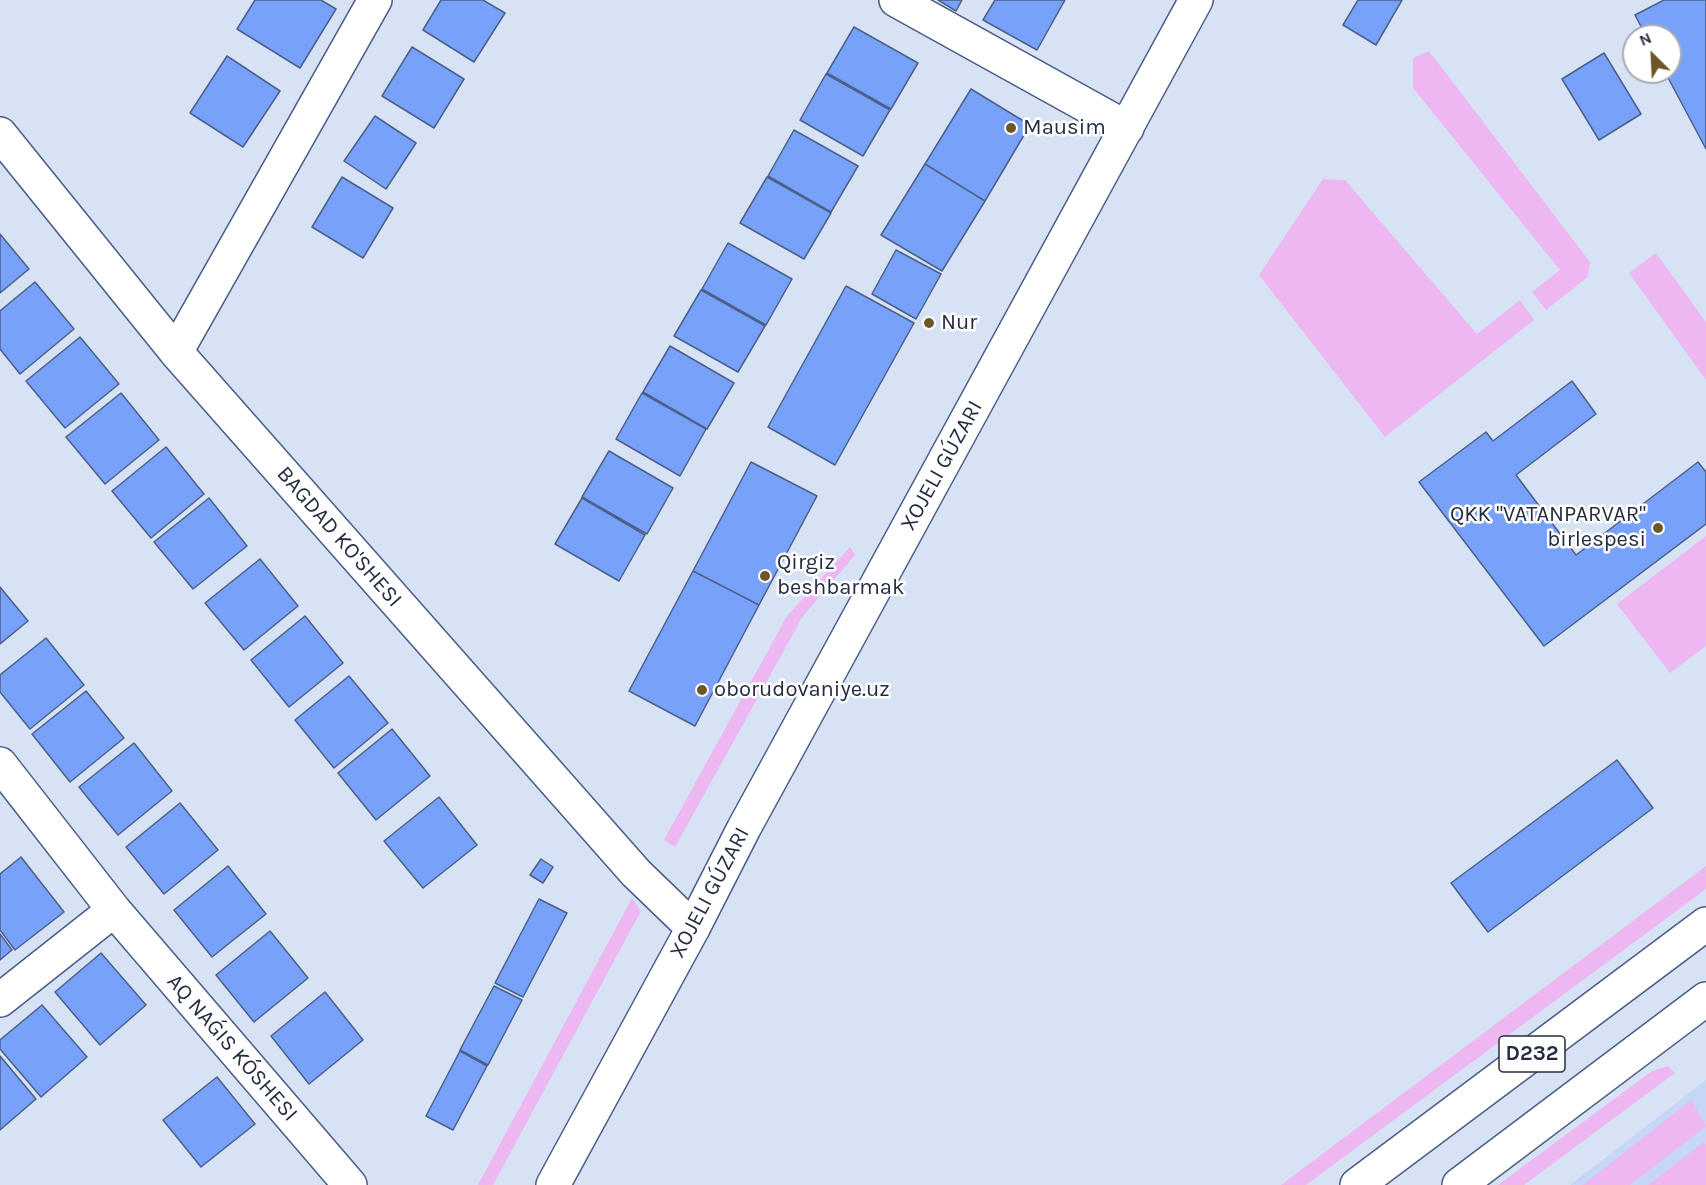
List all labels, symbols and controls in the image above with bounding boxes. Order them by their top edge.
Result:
north arrow [1622,24,1682,84]
text: N [1636,28,1654,50]
place label: Mausim [1023,115,1106,141]
marker: Mausim [1004,121,1018,135]
place label: Nur [941,310,977,336]
marker: Nur [922,316,936,330]
street label: XOJELI GÚZARI [895,396,989,536]
street label: BAGDAD KO'SHESI [271,461,407,613]
place label: QKK "VATANPARVAR" birlespesi [1450,502,1646,554]
marker: QKK "VATANPARVAR" birlespesi [1651,521,1665,535]
place label: Qirgiz beshbarmak [777,550,904,602]
marker: Qirgiz beshbarmak [758,569,772,583]
place label: oborudovaniye.uz [714,677,890,703]
marker: oborudovaniye.uz [695,683,709,697]
street label: XOJELI GÚZARI [664,823,756,963]
street label: AQ NAǴIS KÓSHESI [161,969,303,1127]
road number: D232 [1499,1036,1565,1072]

